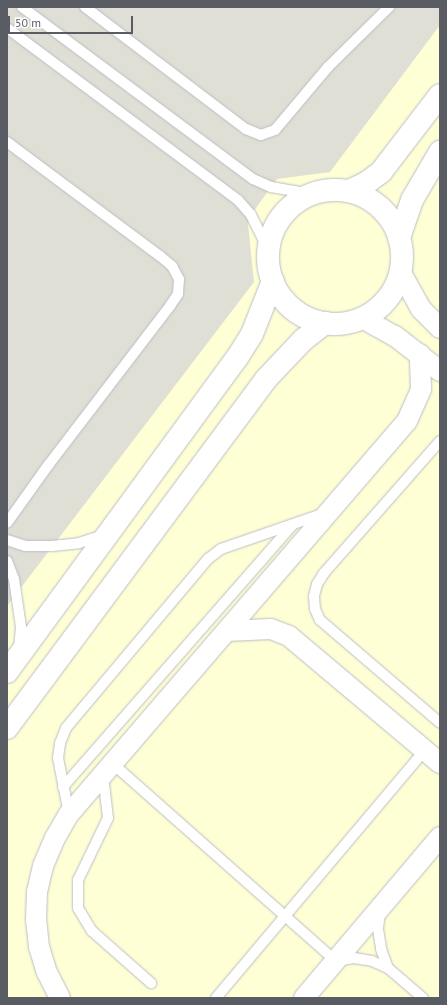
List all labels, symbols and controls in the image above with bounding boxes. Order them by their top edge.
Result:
scale bar [10,8,135,34]
text: 50 m [15,15,41,30]

